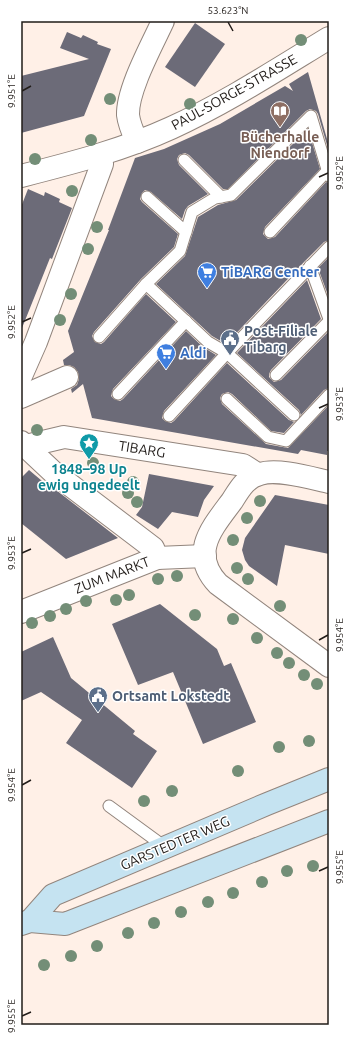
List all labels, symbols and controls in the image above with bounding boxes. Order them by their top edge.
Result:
text: 53.623°N [207,5,249,16]
street label: PAUL-SORGE-STRASSE [168,51,300,133]
text: 9.951°E [6,74,17,108]
library icon: Bücherhalle Niendorf [269,100,291,128]
place label: Bücherhalle Niendorf [241,129,319,161]
text: 9.952°E [334,156,345,190]
supermarket icon: TiBARG Center [196,261,218,289]
place label: TiBARG Center [221,264,320,280]
text: 9.952°E [6,305,17,339]
place label: Post-Filiale Tibarg [244,323,318,355]
public building icon: Post-Filiale Tibarg [219,328,241,356]
supermarket icon: Aldi [155,342,177,370]
place label: Aldi [180,345,206,361]
text: 9.953°E [334,387,345,421]
place icon: 1848–98 Up ewig ungedeelt [78,432,100,460]
street label: TIBARG [117,437,167,461]
place label: 1848–98 Up ewig ungedeelt [38,461,140,493]
text: 9.953°E [6,536,17,570]
street label: ZUM MARKT [72,553,152,597]
text: 9.954°E [334,618,345,652]
public building icon: Ortsamt Lokstedt [87,685,109,713]
place label: Ortsamt Lokstedt [112,688,229,704]
text: 9.954°E [6,768,17,802]
street label: GARSTEDTER WEG [118,813,232,873]
text: 9.955°E [334,850,345,884]
text: 9.955°E [6,999,17,1033]

